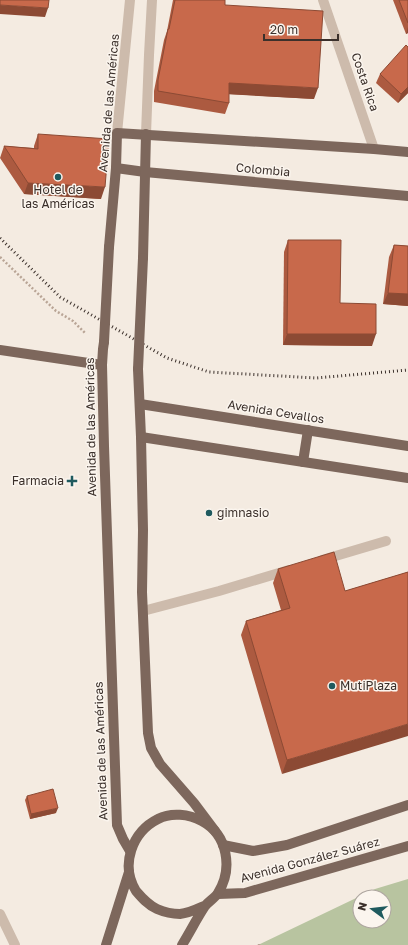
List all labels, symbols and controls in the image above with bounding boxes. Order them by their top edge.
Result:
scale bar [264,16,338,42]
text: 20 m [270,22,298,37]
street label: Avenida de las Américas [95,33,122,173]
street label: Costa Rica [348,51,382,113]
street label: Colombia [235,160,291,179]
marker: Hotel de las Américas [53,172,63,182]
place label: Hotel de las Américas [21,182,95,211]
street label: Avenida de las Américas [82,357,99,497]
street label: Avenida Cevallos [227,396,325,427]
place label: Farmacia [12,473,64,488]
marker: Farmacia [67,476,77,486]
place label: gimnasio [217,505,269,520]
marker: gimnasio [204,508,214,518]
place label: MutiPlaza [340,678,397,693]
street label: Avenida de las Américas [91,681,110,821]
marker: MutiPlaza [327,681,337,691]
street label: Avenida González Suárez [239,834,381,885]
north arrow [352,889,392,929]
text: N [354,901,369,912]

